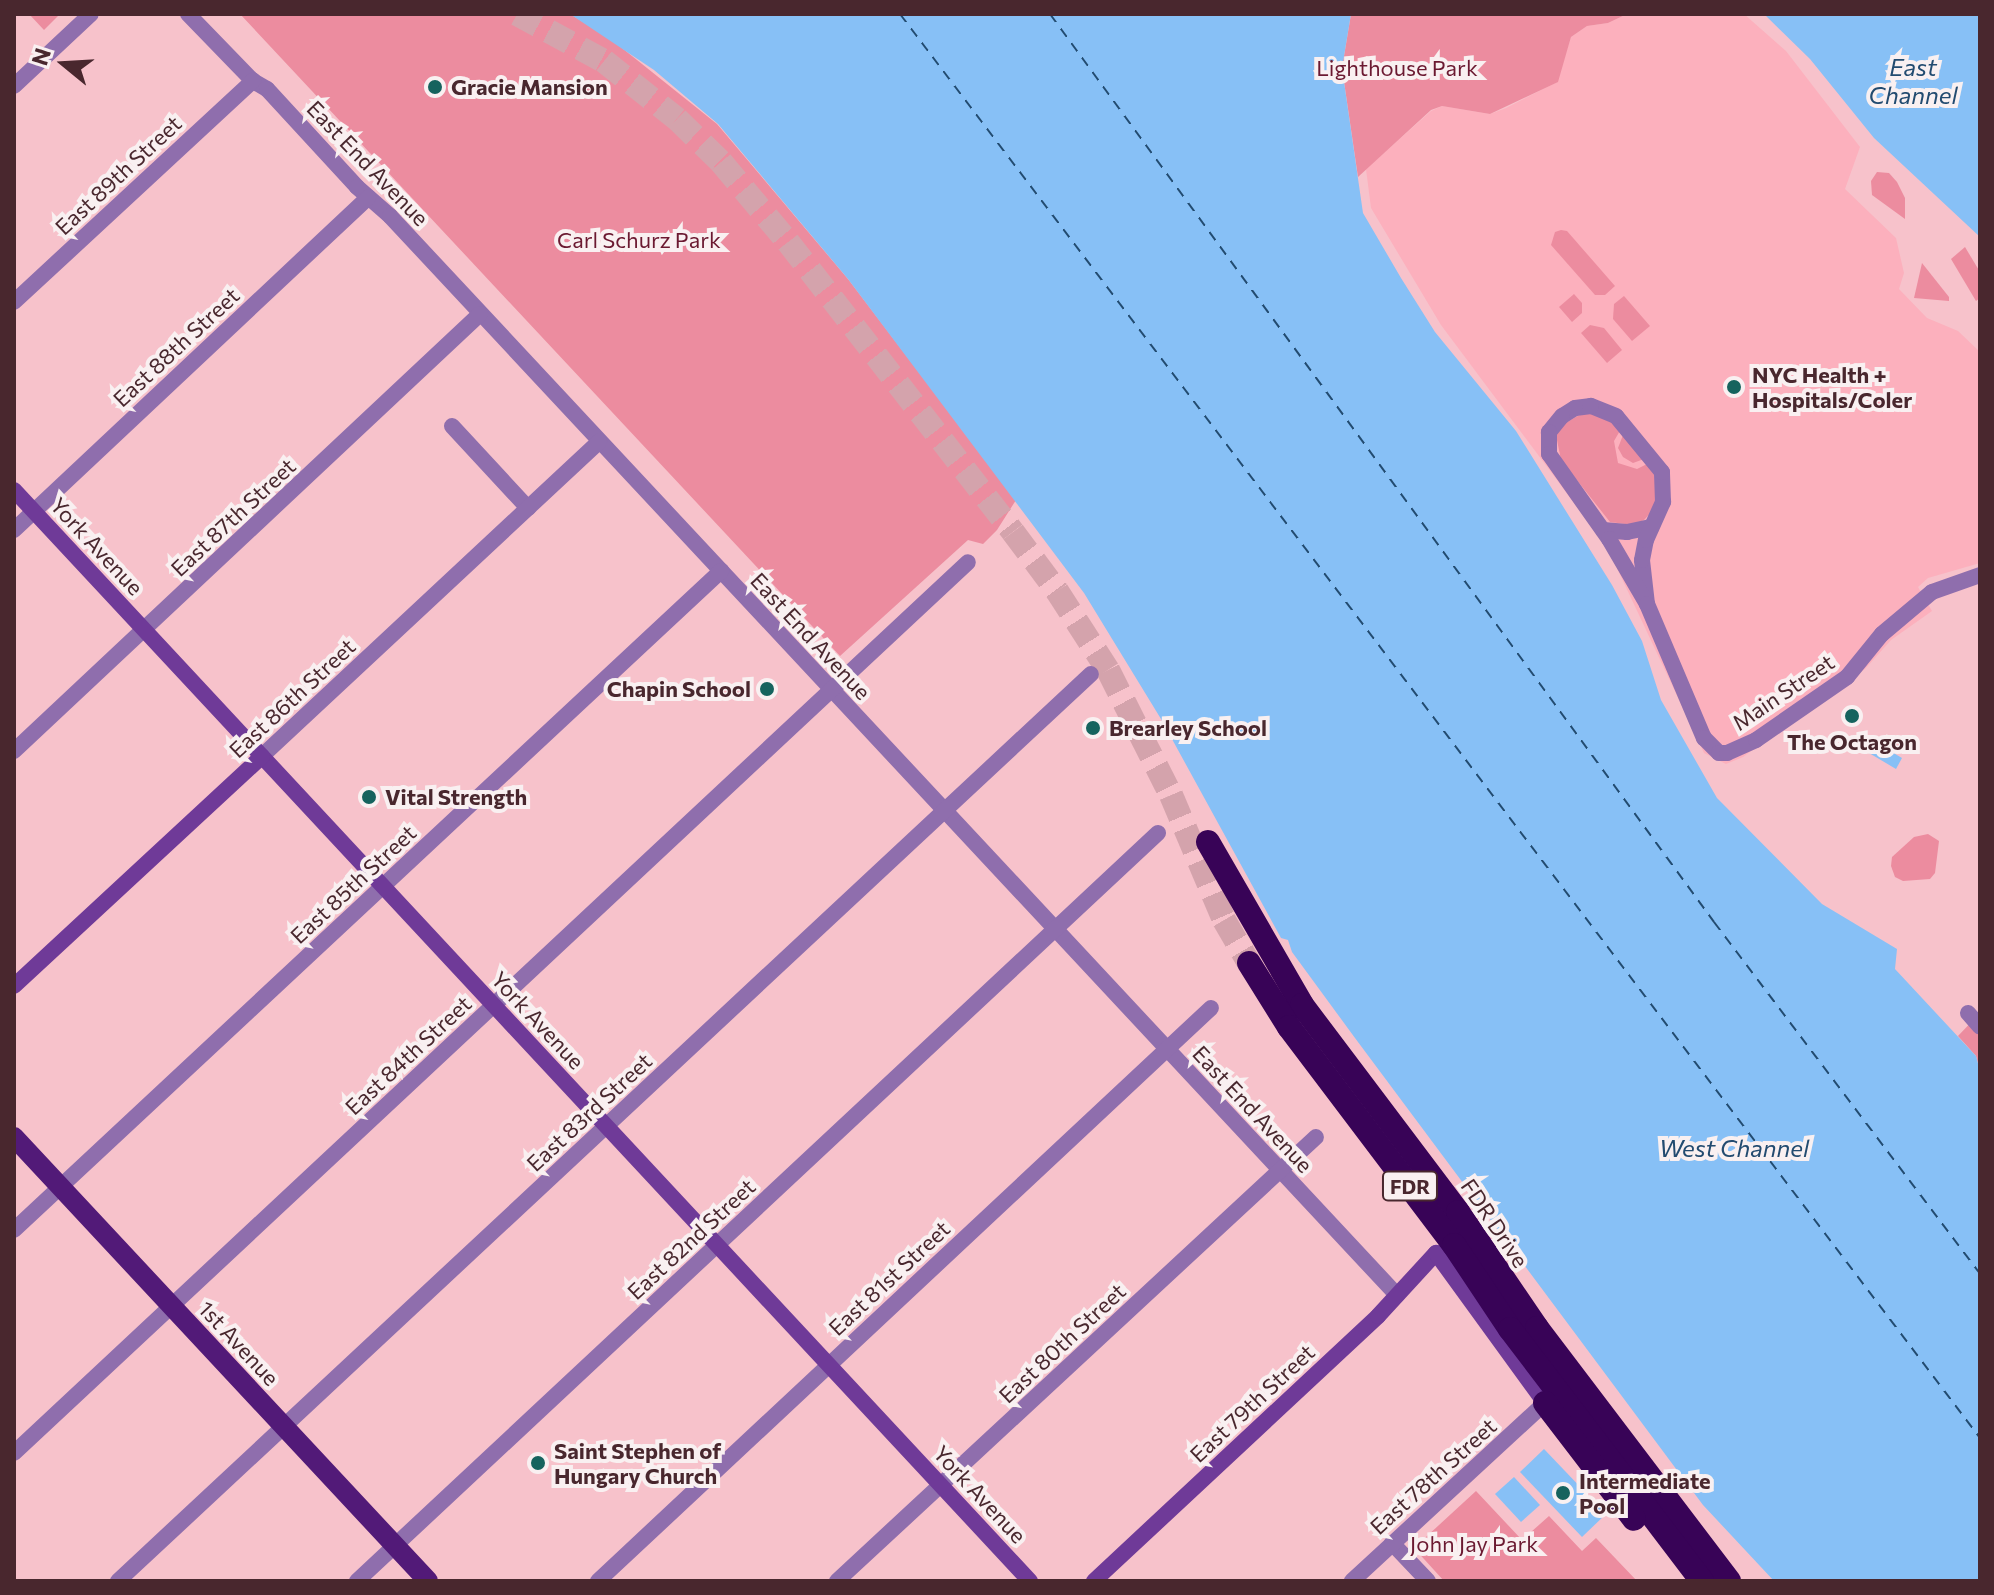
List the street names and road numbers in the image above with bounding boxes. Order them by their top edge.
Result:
street label: East End Avenue [302,95,434,231]
street label: East 89th Street [50,110,186,240]
street label: East 88th Street [108,282,244,412]
street label: East 87th Street [165,453,301,581]
street label: York Avenue [45,492,149,600]
street label: East End Avenue [746,567,876,705]
street label: East 86th Street [224,633,360,763]
street label: Main Street [1727,648,1839,736]
street label: East 85th Street [285,819,421,949]
street label: York Avenue [486,966,590,1074]
street label: East 84th Street [340,990,476,1120]
street label: East End Avenue [1188,1040,1318,1178]
street label: East 83rd Street [521,1047,657,1177]
road number: FDR [1380,1170,1440,1202]
street label: East 82nd Street [622,1173,760,1305]
street label: FDR Drive [1456,1174,1534,1272]
street label: East 81st Street [823,1215,955,1341]
street label: East 80th Street [993,1278,1131,1408]
street label: 1st Avenue [193,1295,285,1391]
street label: East 79th Street [1184,1339,1320,1467]
street label: East 78th Street [1364,1412,1502,1540]
street label: York Avenue [928,1440,1032,1548]

